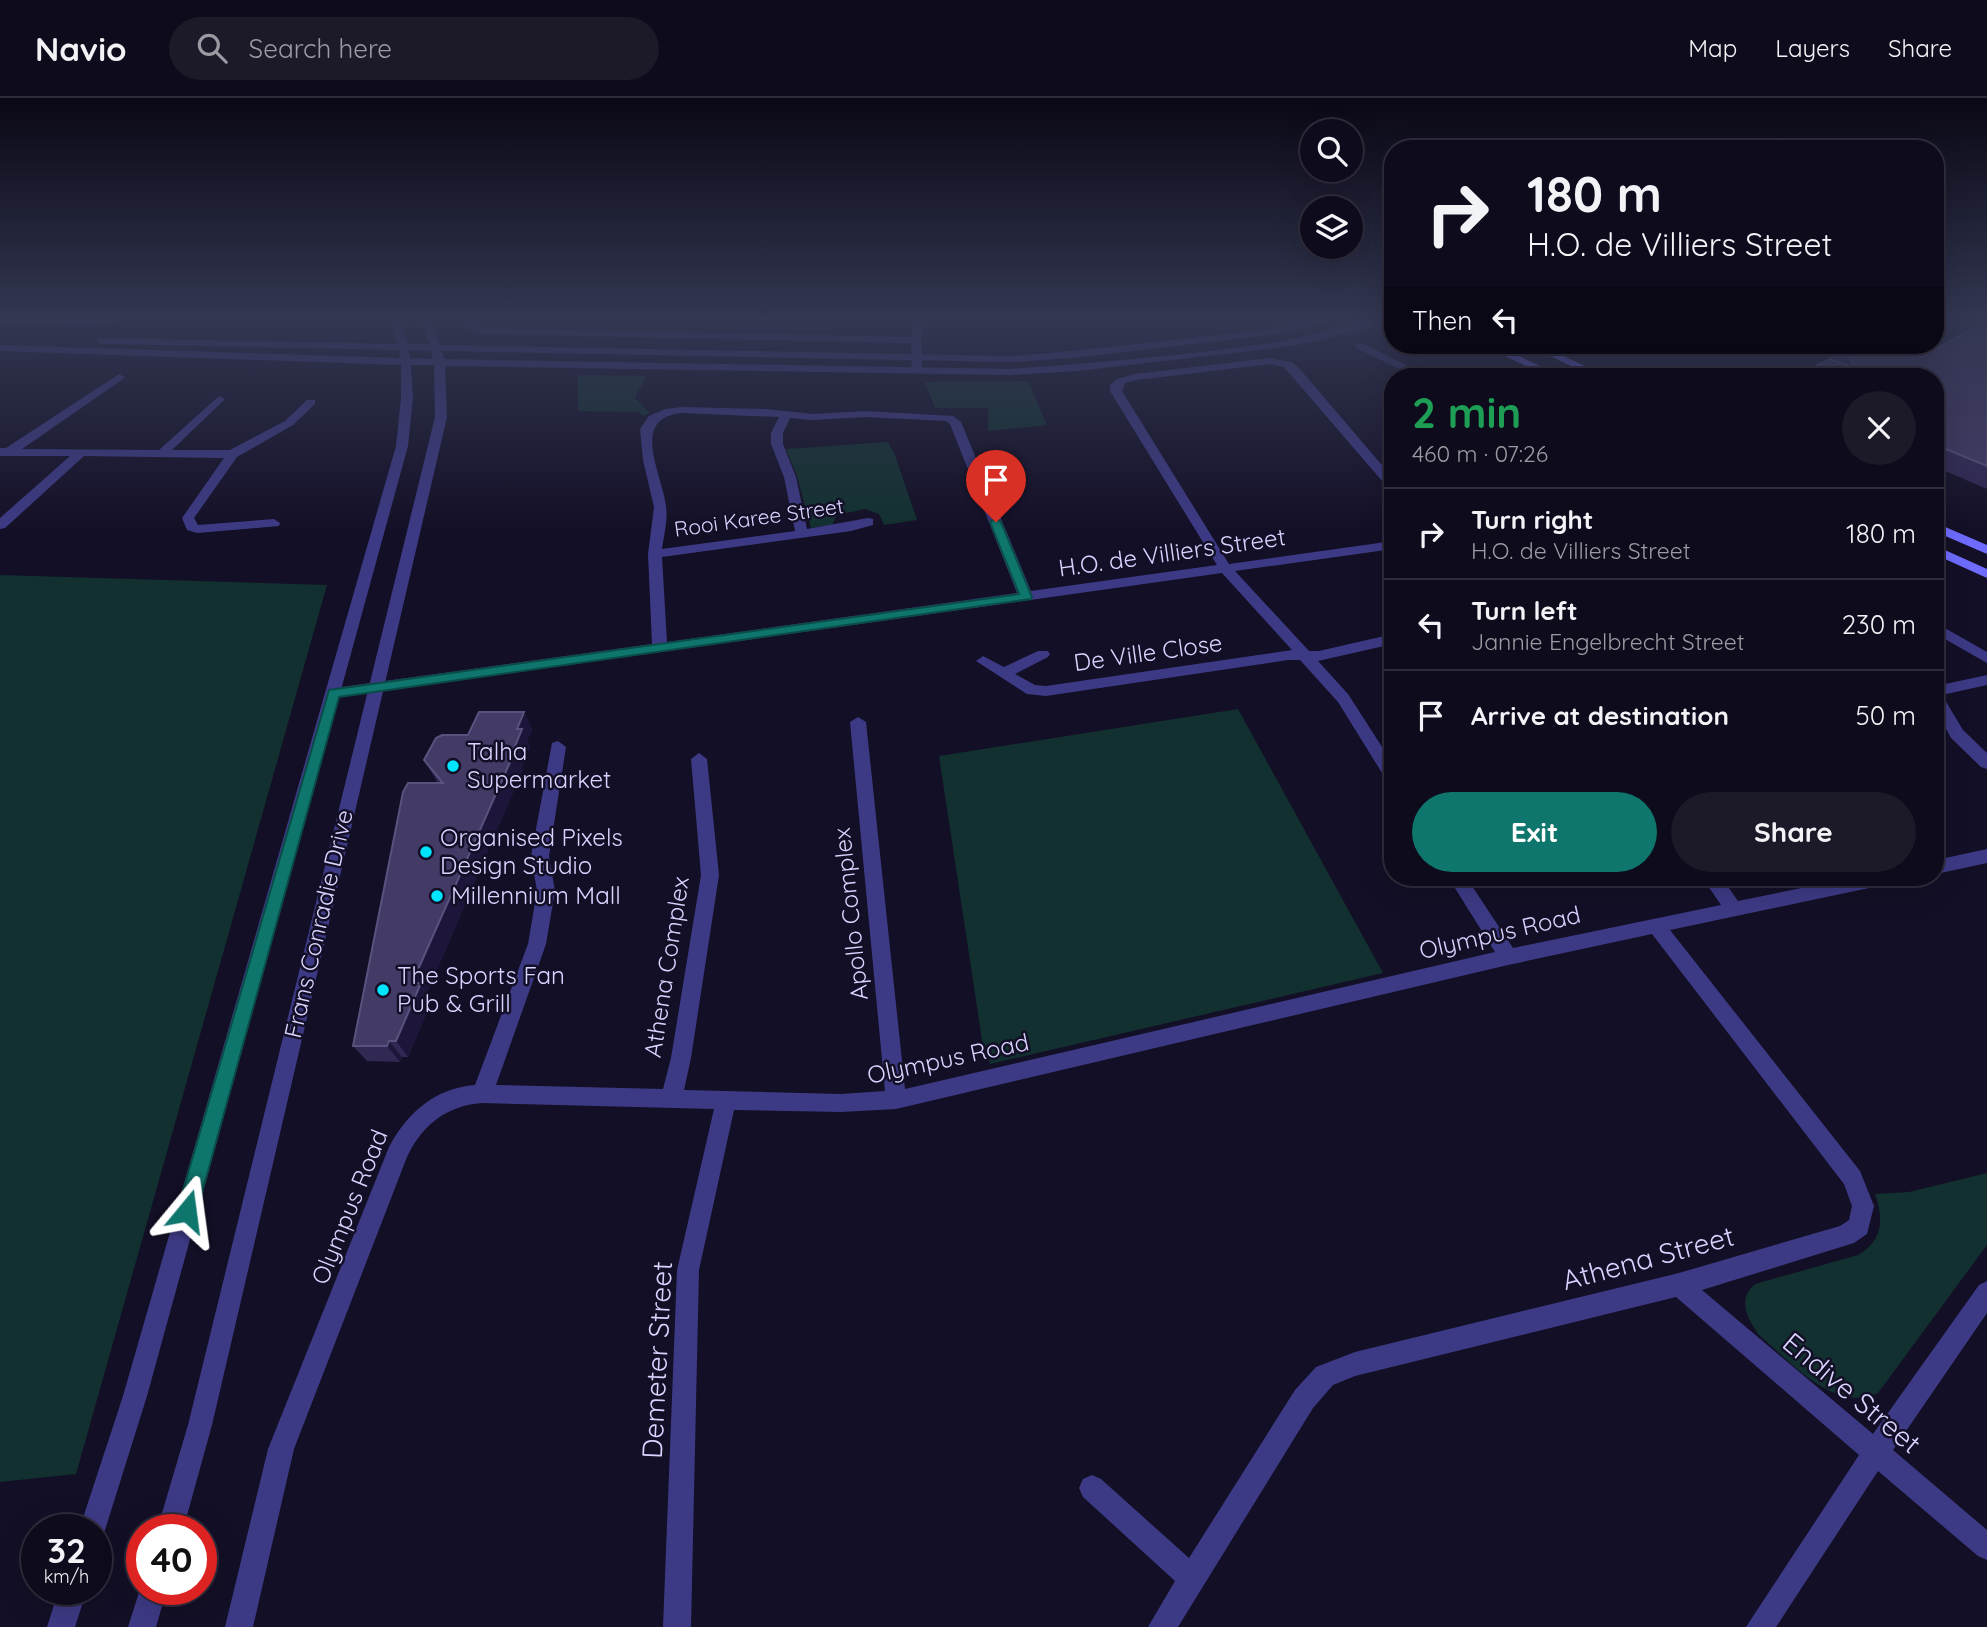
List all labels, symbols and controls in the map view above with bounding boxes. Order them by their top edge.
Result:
search box [169,17,659,80]
text: Navio [35,28,127,69]
icon: search [193,29,231,67]
text: Search here [249,32,392,65]
text: Map [1688,33,1737,63]
text: Layers [1775,33,1850,63]
text: Share [1888,33,1952,63]
map controls [1300,119,1363,259]
button: search [1300,119,1363,182]
text: 180 m [1527,163,1662,224]
icon: right [1412,168,1503,259]
button: layers [1300,196,1363,259]
text: H.O. de Villiers Street [1527,224,1832,264]
icon: left [1486,301,1524,339]
text: Then [1412,304,1472,337]
text: 2 min [1412,386,1521,439]
button: close [1842,391,1916,465]
text: 460 m · 07:26 [1412,439,1548,468]
pin [966,450,1026,522]
icon: arrive [977,461,1015,499]
street label: Rooi Karee Street [672,492,845,542]
text: Turn right [1471,503,1593,536]
icon: right [1412,515,1450,553]
text: 180 m [1846,517,1916,550]
street label: H.O. de Villiers Street [1056,521,1287,583]
text: H.O. de Villiers Street [1471,536,1691,565]
text: Turn left [1471,594,1578,627]
icon: left [1412,606,1450,644]
text: 230 m [1842,608,1916,641]
street label: De Ville Close [1072,627,1224,677]
text: Jannie Engelbrecht Street [1471,627,1745,656]
icon: arrive [1412,697,1450,735]
text: Arrive at destination [1471,699,1729,732]
text: 50 m [1856,699,1916,732]
place label: Talha Supermarket [467,736,611,794]
marker: Talha Supermarket [445,758,461,774]
button: Exit [1412,792,1657,872]
button: Share [1671,792,1916,872]
street label: Frans Conradie Drive [277,807,359,1041]
place label: Organised Pixels Design Studio [440,822,623,880]
street label: Apollo Complex [826,826,874,1002]
marker: Organised Pixels Design Studio [418,844,434,860]
street label: Athena Complex [637,874,695,1059]
place label: Millennium Mall [451,880,621,910]
marker: Millennium Mall [429,888,445,904]
street label: Olympus Road [1416,899,1583,965]
place label: The Sports Fan Pub & Grill [397,960,565,1018]
marker: The Sports Fan Pub & Grill [375,982,391,998]
street label: Olympus Road [864,1026,1031,1090]
street label: Olympus Road [304,1125,394,1289]
position arrow [150,1174,224,1248]
street label: Athena Street [1558,1218,1738,1297]
street label: Demeter Street [634,1260,679,1460]
street label: Endive Street [1776,1325,1929,1461]
speed limit sign: 40 [126,1514,217,1605]
text: 32 [47,1528,86,1572]
text: km/h [44,1565,89,1588]

